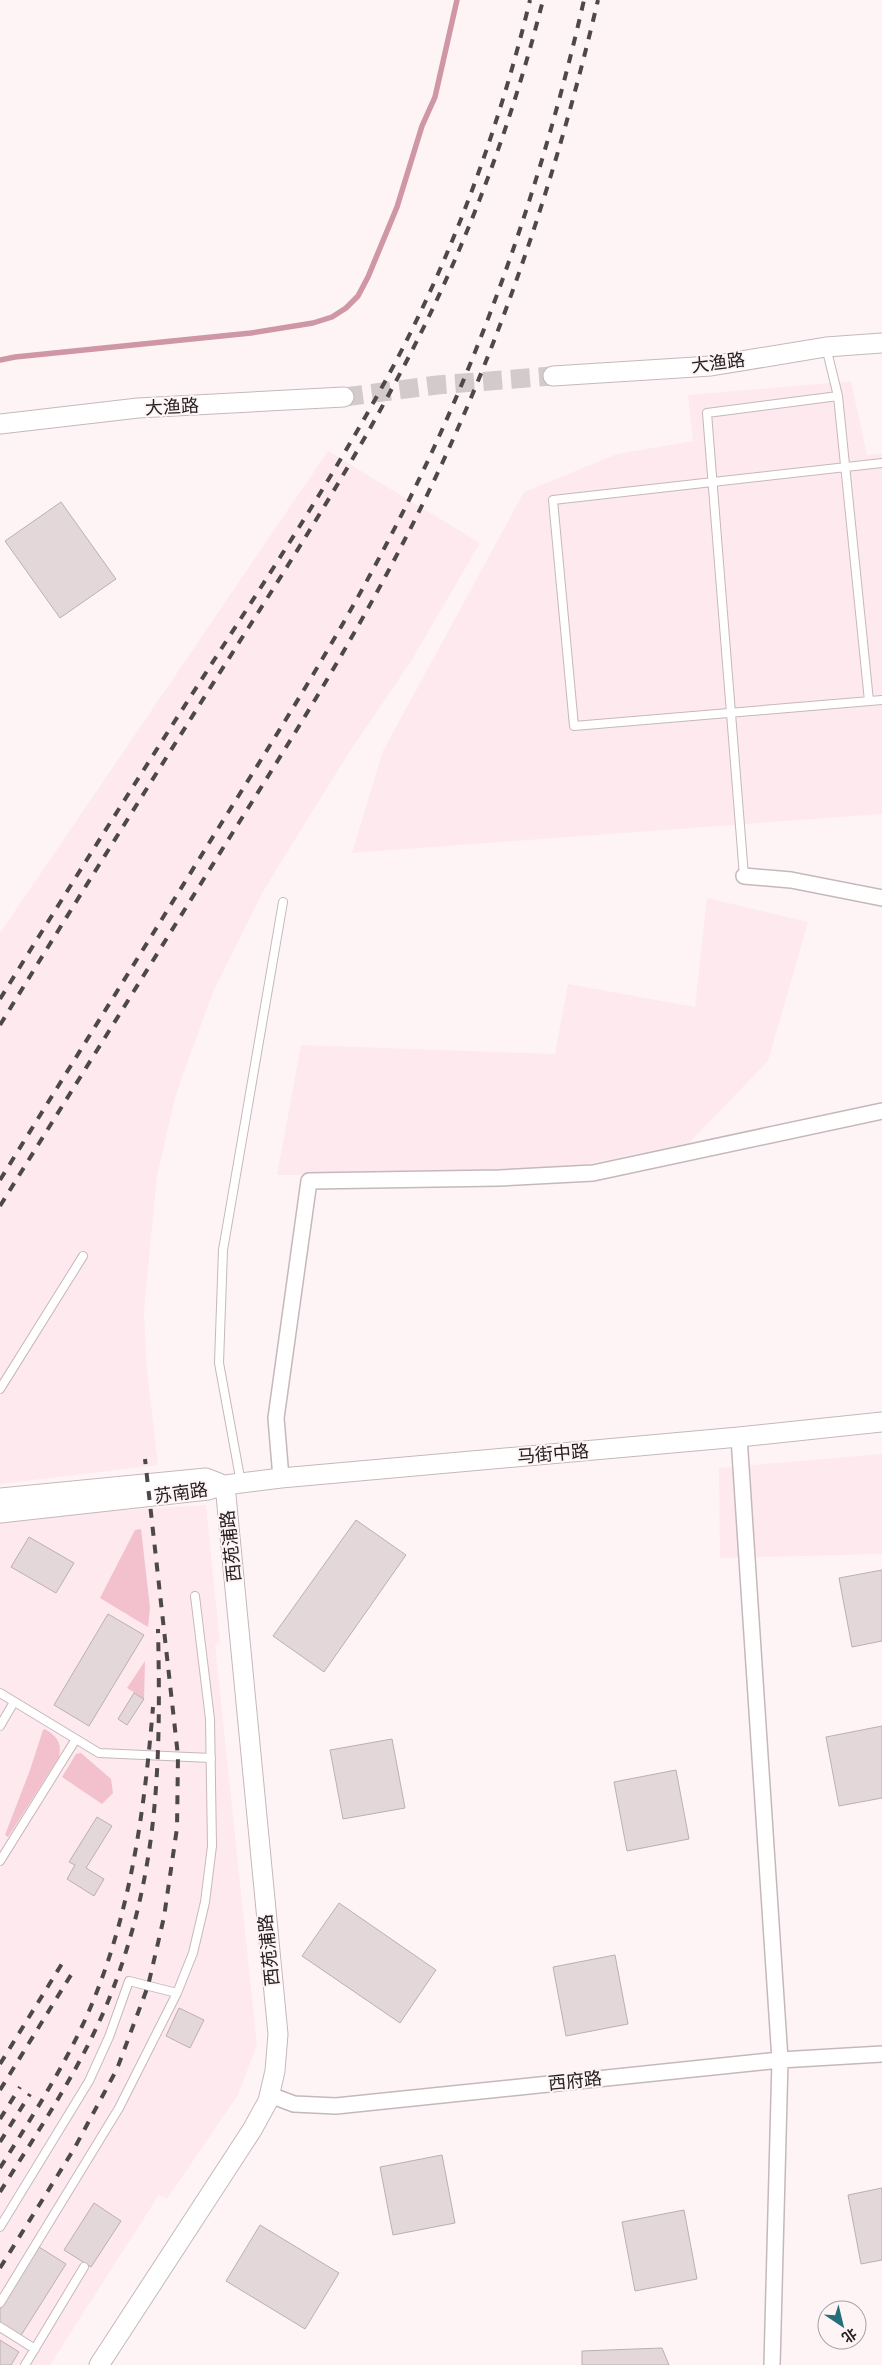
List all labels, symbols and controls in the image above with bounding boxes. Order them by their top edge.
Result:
street label: 大渔路 [690,349,746,377]
street label: 大渔路 [144,395,200,419]
street label: 马街中路 [516,1440,590,1468]
street label: 苏南路 [153,1478,209,1508]
street label: 西苑浦路 [216,1509,246,1583]
street label: 西苑浦路 [254,1913,284,1987]
street label: 西府路 [547,2067,603,2095]
north arrow [817,2300,867,2350]
text: 北 [839,2324,860,2346]

